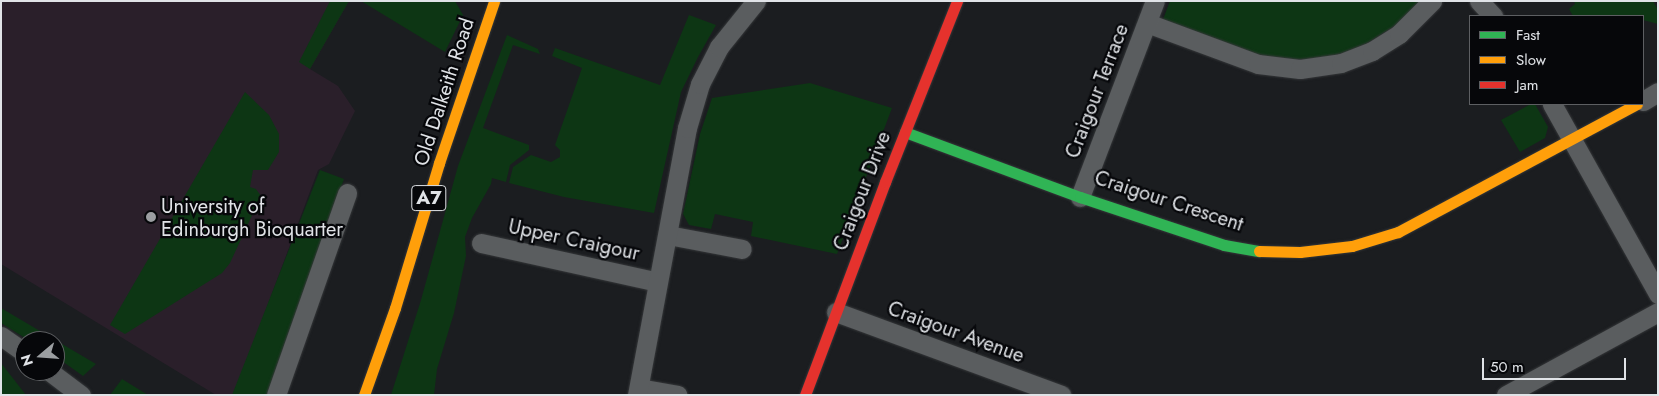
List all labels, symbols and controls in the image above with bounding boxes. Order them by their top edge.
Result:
street label: Old Dalkeith Road [409,15,479,169]
legend [1469,15,1644,105]
street label: Craigour Terrace [1060,20,1134,162]
text: Fast [1516,24,1540,46]
text: Slow [1516,49,1546,71]
text: Jam [1516,74,1539,96]
street label: Craigour Drive [828,128,896,254]
street label: Craigour Crescent [1092,166,1246,236]
road number: A7 [410,182,448,214]
place label: University of Edinburgh Bioquarter [161,194,343,241]
marker: University of Edinburgh Bioquarter [145,211,157,223]
street label: Upper Craigour [506,214,642,266]
street label: Craigour Avenue [885,296,1027,368]
north arrow [15,331,65,381]
scale bar [1484,348,1628,380]
text: N [15,352,38,369]
text: 50 m [1490,356,1524,378]

